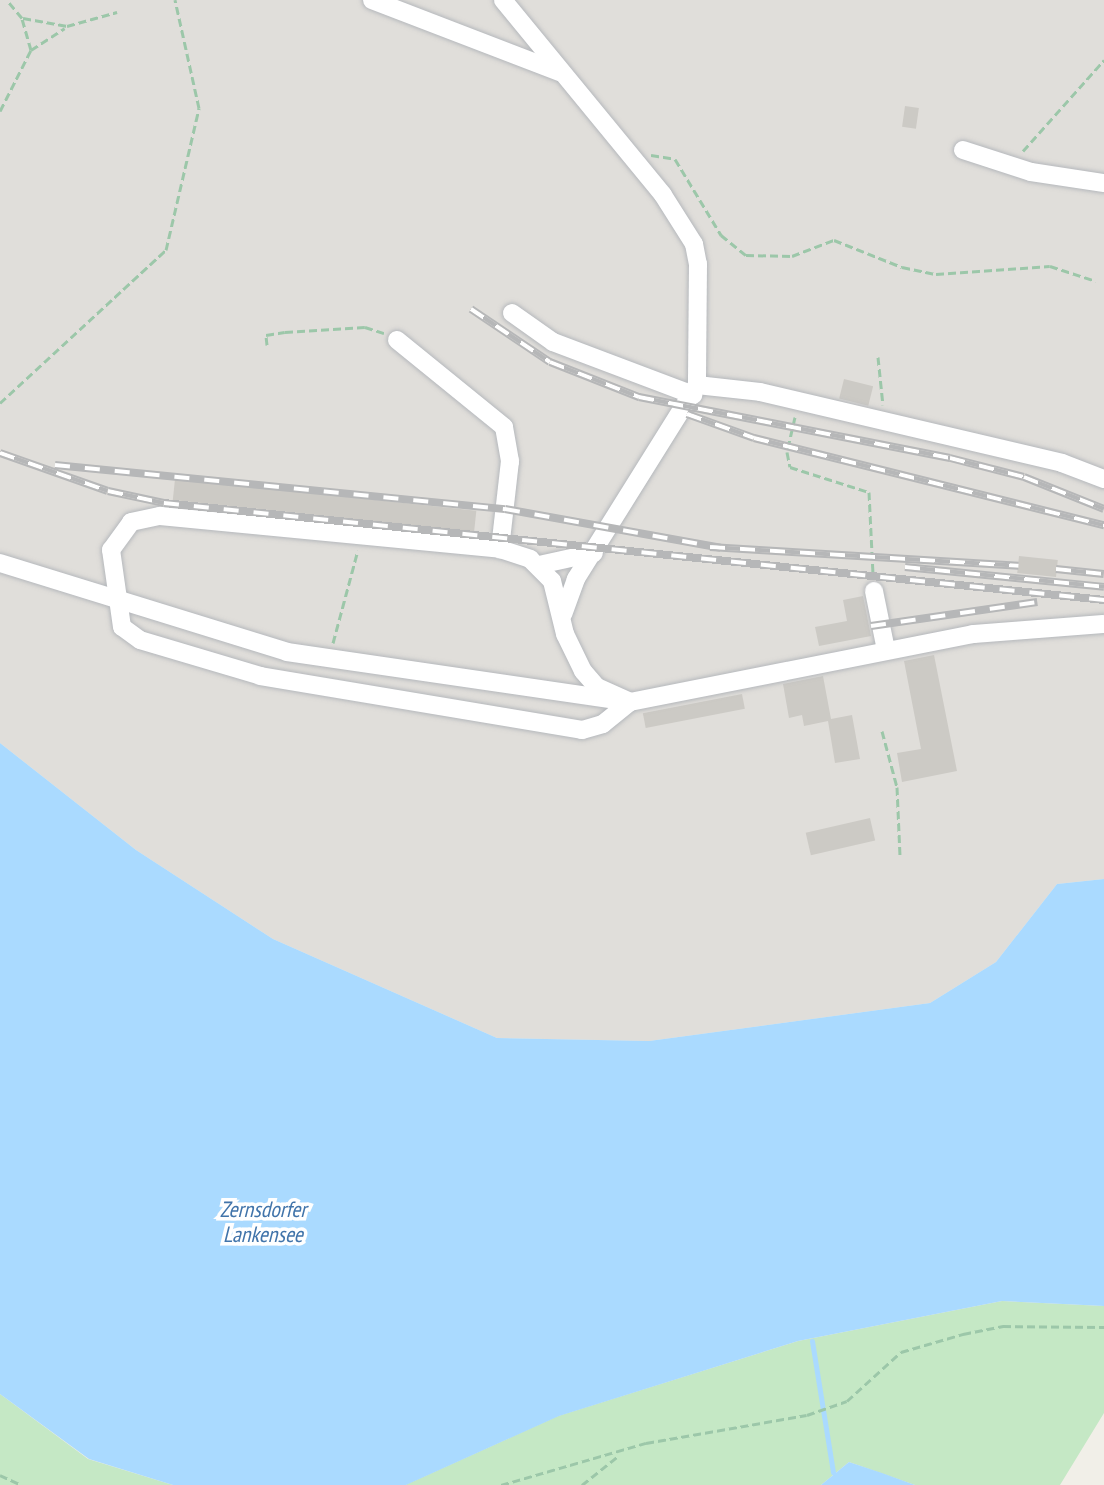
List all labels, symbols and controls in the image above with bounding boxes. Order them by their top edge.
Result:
water label: Zernsdorfer Lankensee [220,1196,306,1248]

